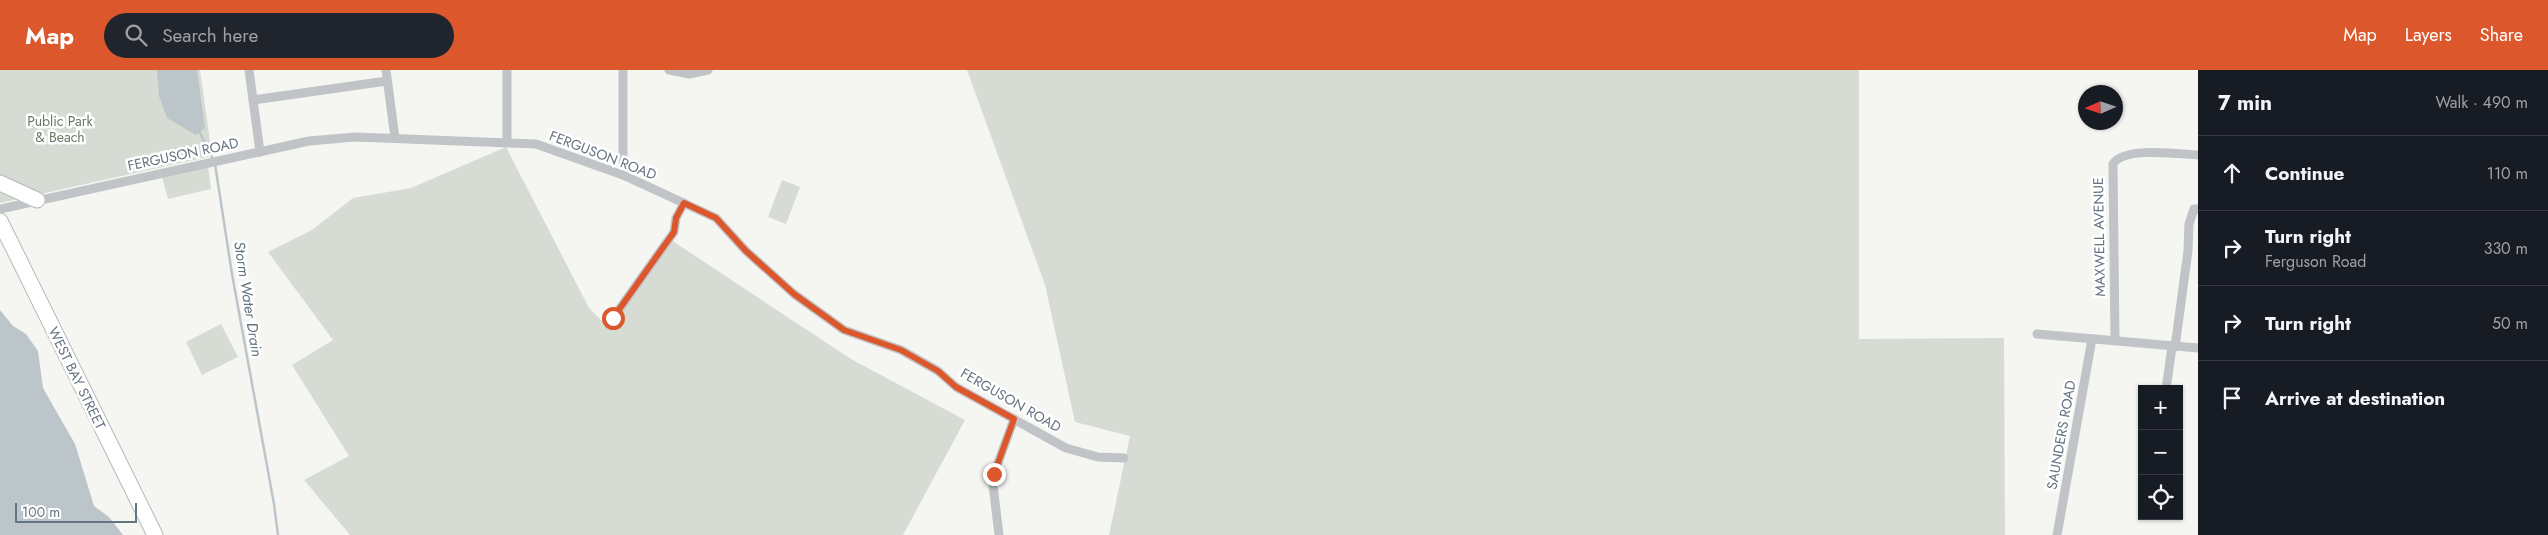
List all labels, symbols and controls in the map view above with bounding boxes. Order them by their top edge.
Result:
search box [104,13,454,58]
text: Map [25,18,74,53]
icon: search [122,21,150,49]
text: Search here [162,22,258,49]
text: Map [2343,22,2377,48]
text: Layers [2405,22,2452,48]
text: Share [2480,22,2523,48]
north arrow [2078,85,2123,130]
text: 7 min [2218,88,2272,118]
text: Walk · 490 m [2436,91,2528,114]
park label: Public Park & Beach [27,111,94,147]
street label: FERGUSON ROAD [547,125,659,185]
street label: FERGUSON ROAD [126,132,240,176]
icon: ahead [2218,159,2246,187]
text: Continue [2265,160,2344,187]
text: 110 m [2487,162,2528,185]
street label: MAXWELL AVENUE [2088,177,2110,297]
text: Turn right [2265,223,2351,250]
icon: right [2218,234,2246,262]
text: 330 m [2484,237,2528,260]
water label: Storm Water Drain [228,240,268,358]
text: Ferguson Road [2265,250,2366,273]
route start [602,307,625,330]
icon: right [2218,309,2246,337]
text: Turn right [2265,310,2351,337]
text: 50 m [2492,312,2528,335]
street label: WEST BAY STREET [44,323,111,433]
street label: FERGUSON ROAD [957,363,1065,437]
street label: SAUNDERS ROAD [2042,379,2080,491]
icon: arrive [2218,384,2246,412]
map controls [2138,385,2183,520]
button: + [2138,385,2183,430]
text: Arrive at destination [2265,385,2445,412]
button: − [2138,430,2183,475]
route end [983,463,1006,486]
button: locate [2138,475,2183,520]
scale bar [15,500,138,523]
text: 100 m [22,502,60,522]

